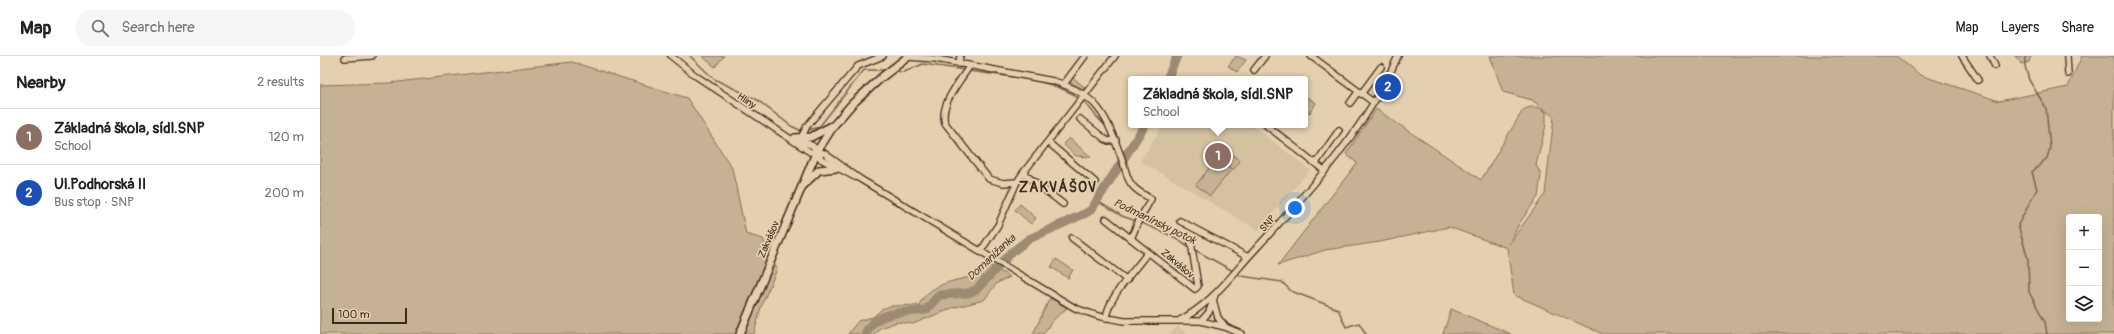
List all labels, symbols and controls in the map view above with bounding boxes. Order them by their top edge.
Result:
search box [75,10,355,46]
text: Map [20,16,51,40]
icon: search [89,17,111,39]
text: Search here [121,18,195,37]
text: Map [1956,19,1979,36]
text: Layers [2001,19,2039,36]
text: Share [2061,19,2094,36]
text: Nearby [16,72,65,93]
pin: 2 [1375,72,1401,102]
text: 2 results [257,74,304,90]
popup [1128,76,1308,128]
text: Základná škola, sídl.SNP [1143,85,1293,104]
street label: Hliny [735,90,759,112]
text: School [1143,104,1180,120]
text: Základná škola, sídl.SNP [54,119,205,138]
text: 1 [26,129,32,145]
text: 120 m [268,129,304,145]
text: School [54,138,91,154]
pin: 1 [1205,141,1231,171]
text: Ul.Podhorská II [54,175,146,194]
district label: ZAKVÁŠOV [1019,178,1097,196]
text: 2 [25,185,33,201]
text: 200 m [265,185,304,201]
text: Bus stop · SNP [54,194,134,210]
water label: Podmanínsky potok [1112,196,1199,248]
your location [1285,198,1305,218]
street label: SNP [1257,213,1279,234]
map controls [2066,214,2102,322]
button: + [2066,214,2102,250]
street label: Zakvášov [756,219,782,260]
water label: Domanižanka [964,231,1019,283]
street label: Zakvášov [1159,247,1197,281]
button: − [2066,250,2102,286]
button: layers [2066,286,2102,322]
scale bar [332,306,407,325]
text: 100 m [338,308,369,321]

